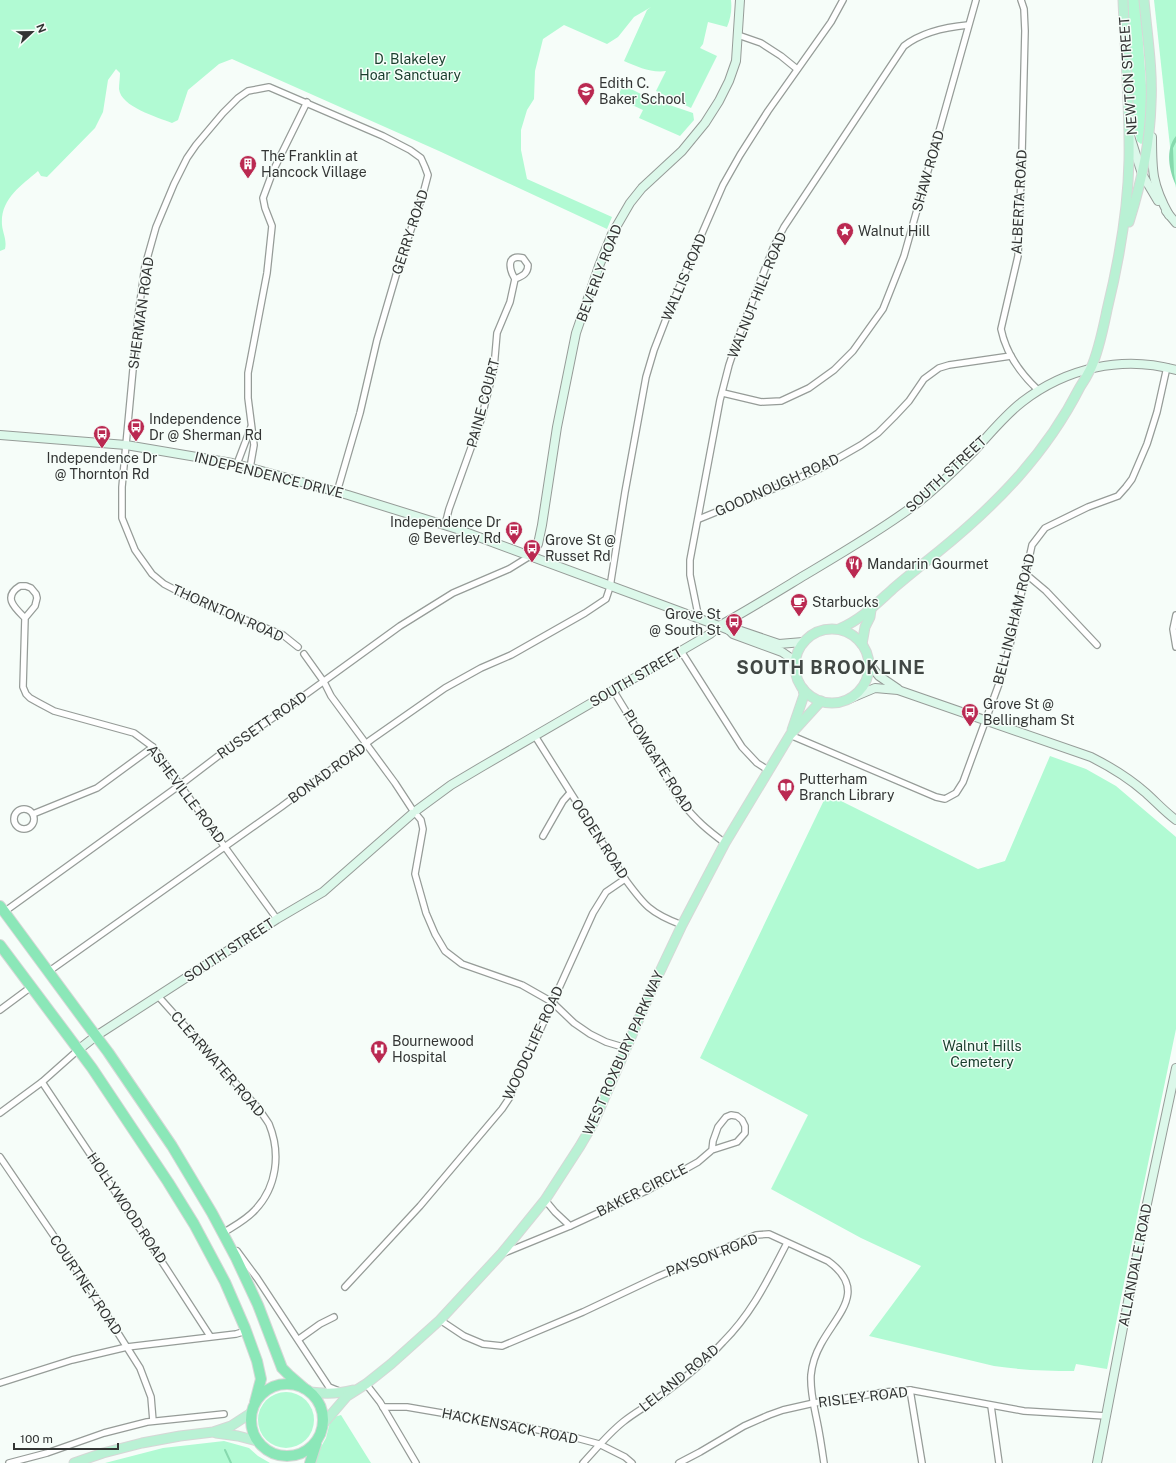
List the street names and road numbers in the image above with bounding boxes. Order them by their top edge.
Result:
street label: NEWTON STREET [1116,16,1140,136]
street label: SHAW ROAD [909,128,947,214]
street label: ALBERTA ROAD [1008,149,1030,255]
street label: GERRY ROAD [389,188,431,276]
street label: BEVERLY ROAD [573,222,625,324]
street label: WALNUT HILL ROAD [724,230,790,360]
street label: WALLIS ROAD [658,231,710,323]
street label: SHERMAN ROAD [125,256,157,370]
street label: PAINE COURT [463,357,503,449]
street label: SOUTH STREET [902,433,990,515]
street label: INDEPENDENCE DRIVE [193,449,345,501]
street label: GOODNOUGH ROAD [713,450,841,520]
street label: BELLINGHAM ROAD [990,552,1038,686]
street label: THORNTON ROAD [170,581,286,645]
street label: SOUTH STREET [587,644,685,710]
street label: RUSSETT ROAD [214,688,310,762]
street label: PLOWGATE ROAD [620,707,696,815]
street label: BONAD ROAD [285,739,369,807]
street label: ASHEVILLE ROAD [144,742,228,846]
street label: OGDEN ROAD [568,796,632,882]
street label: SOUTH STREET [181,915,277,985]
street label: WEST ROXBURY PARKWAY [579,968,667,1138]
street label: WOODCLIFF ROAD [500,983,566,1103]
street label: CLEARWATER ROAD [168,1008,268,1120]
street label: HOLLYWOOD ROAD [84,1149,170,1267]
street label: BAKER CIRCLE [594,1160,690,1220]
street label: ALLANDALE ROAD [1115,1202,1155,1328]
street label: PAYSON ROAD [664,1230,760,1280]
street label: COURTNEY ROAD [47,1232,125,1338]
street label: LELAND ROAD [636,1341,722,1415]
street label: RISLEY ROAD [817,1384,909,1410]
street label: HACKENSACK ROAD [440,1405,580,1447]

